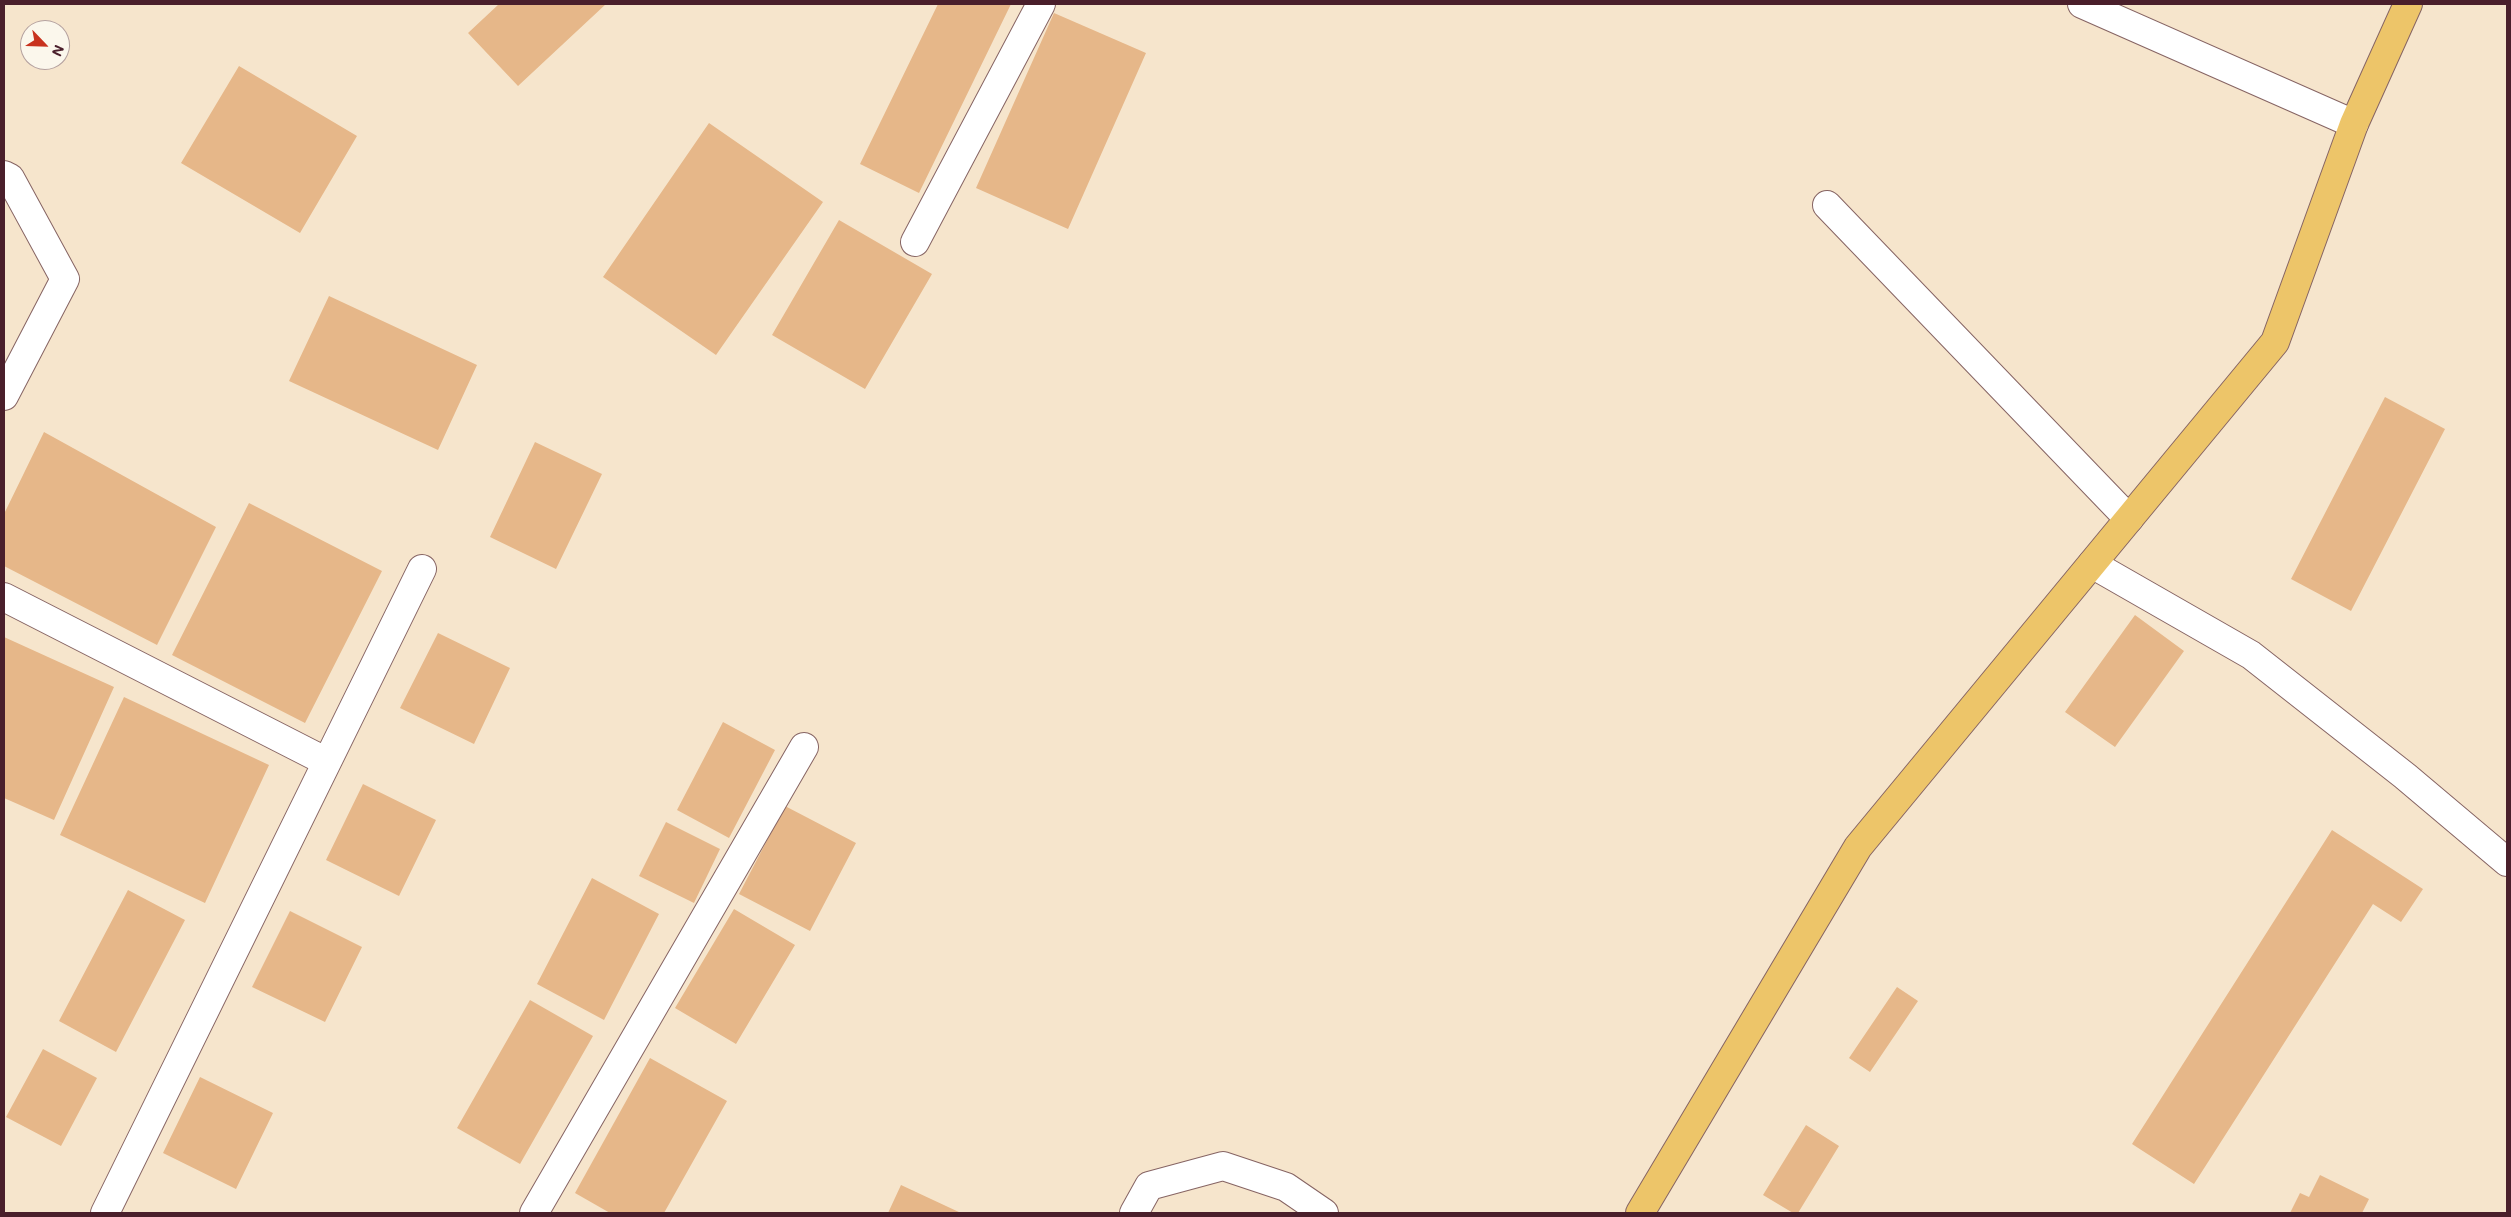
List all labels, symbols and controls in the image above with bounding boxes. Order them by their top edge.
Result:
north arrow [20,20,70,70]
text: N [47,42,69,60]

